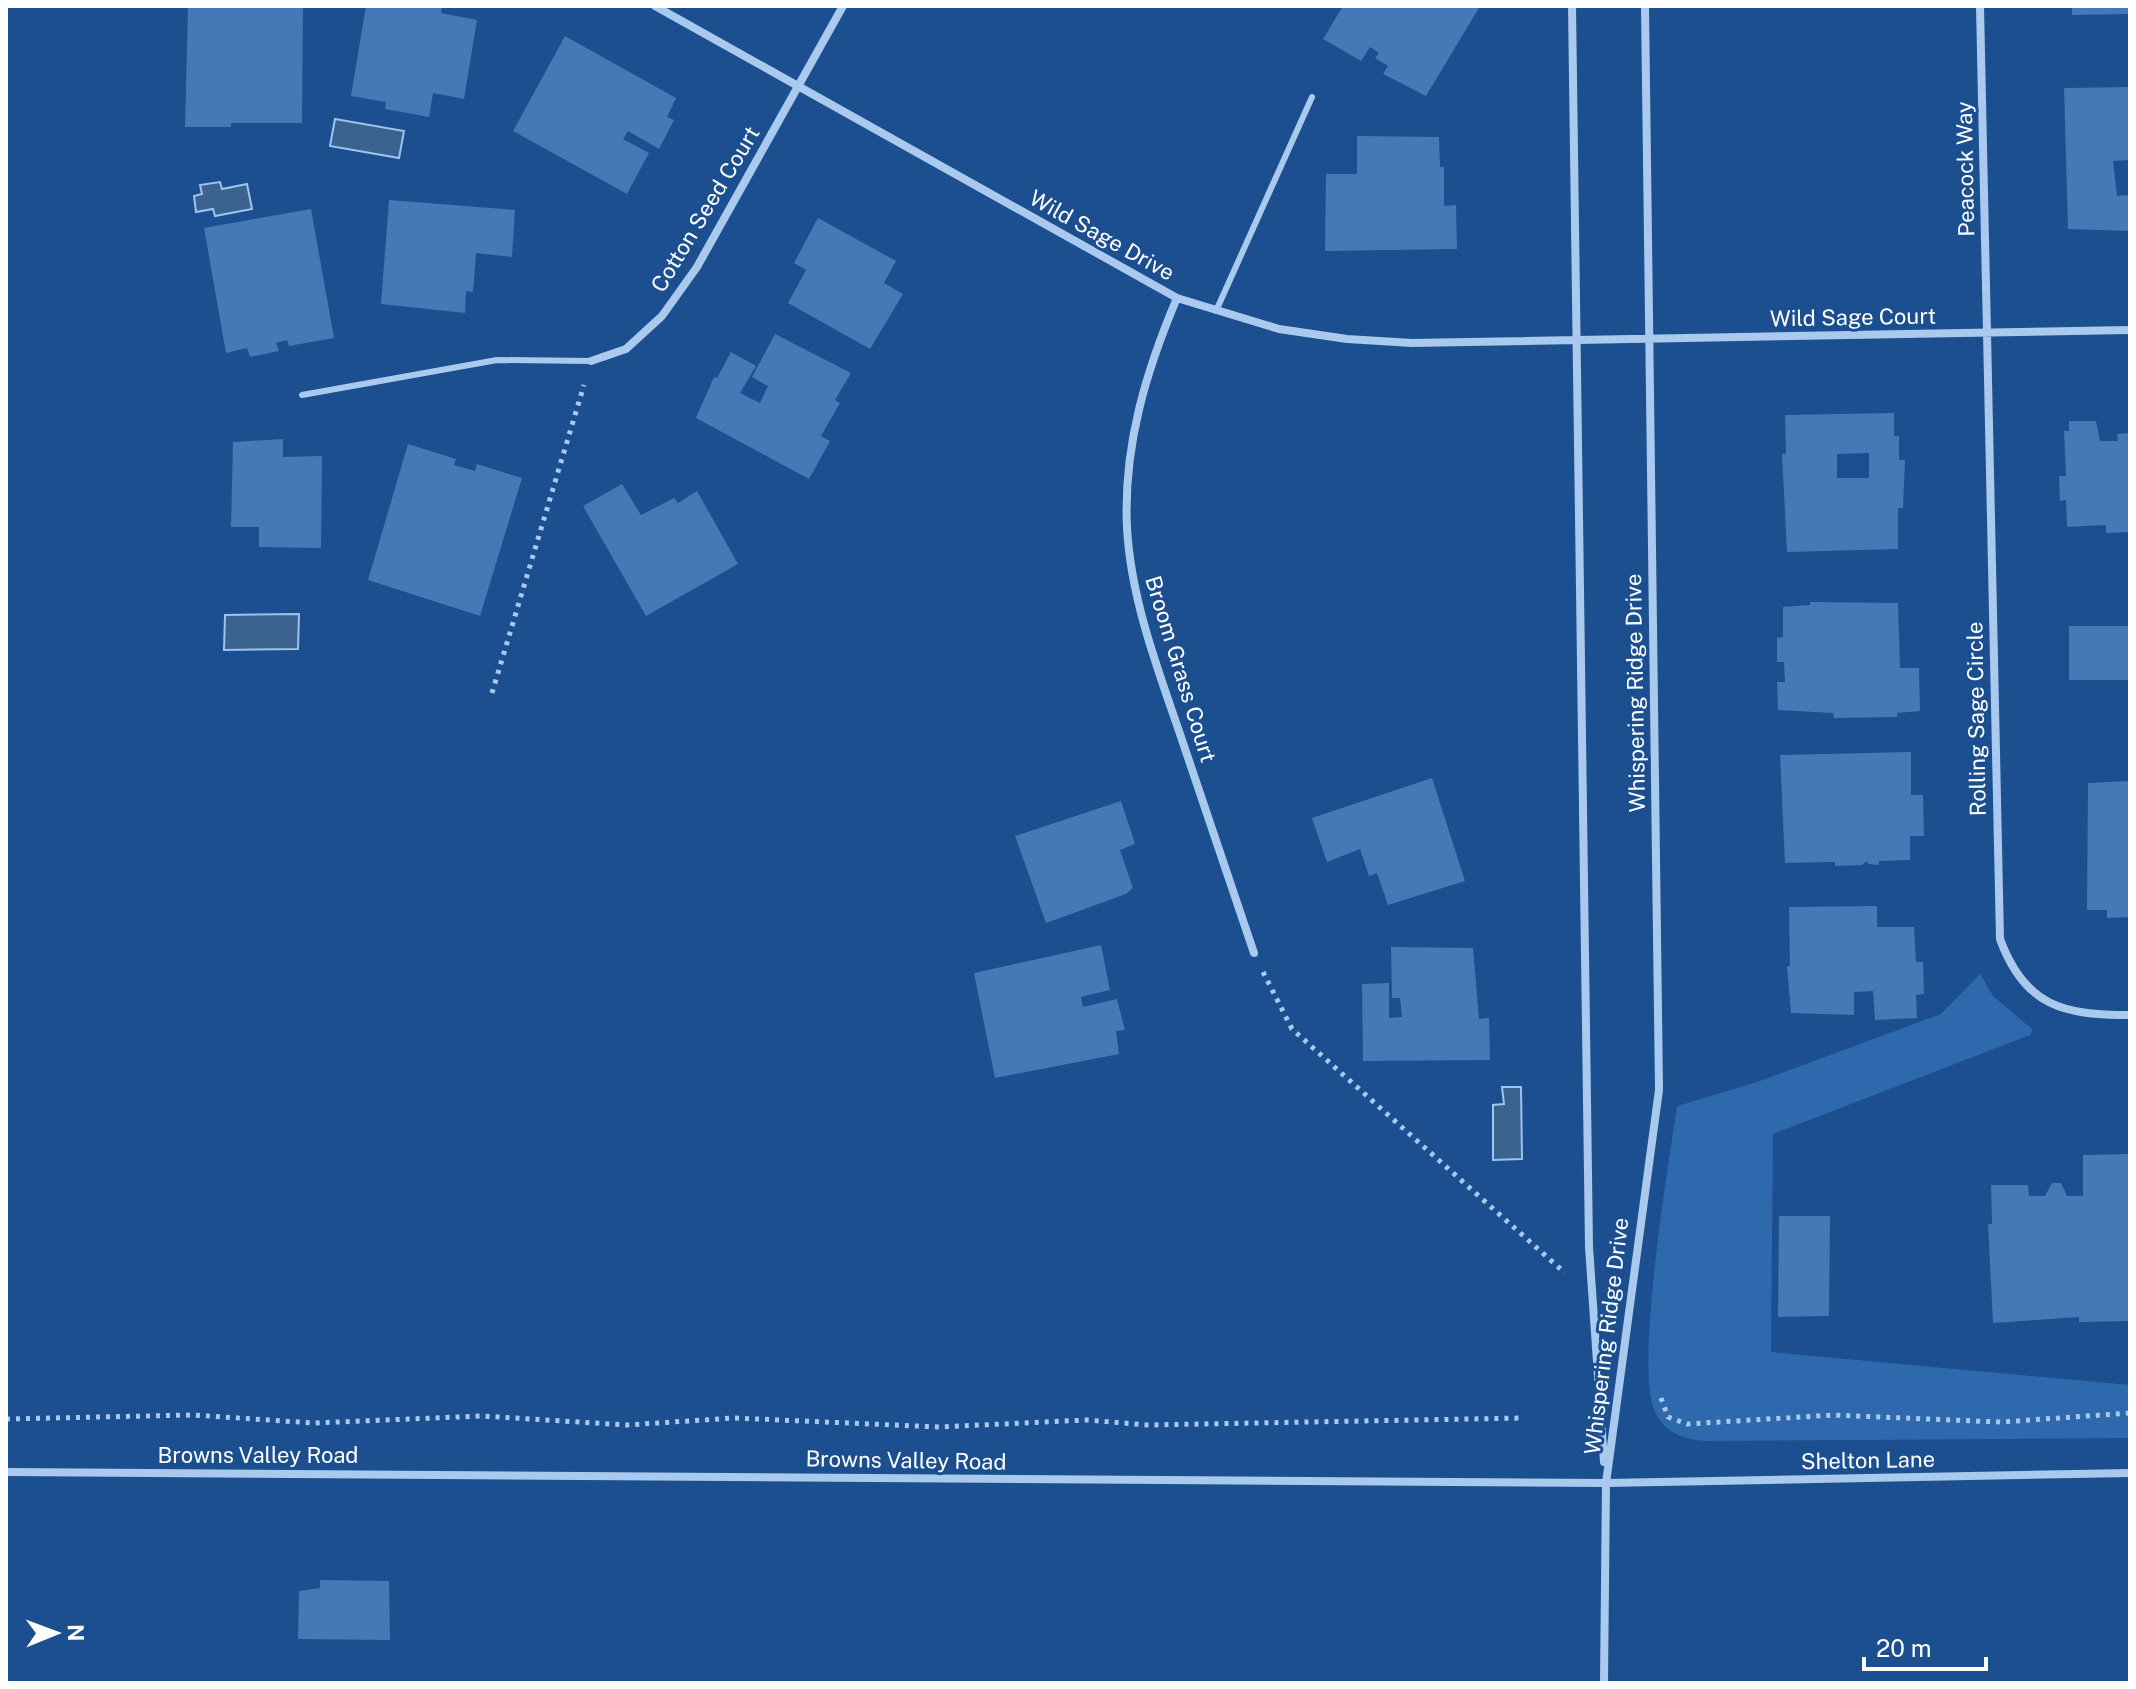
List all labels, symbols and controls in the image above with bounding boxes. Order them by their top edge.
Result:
street label: Peacock Way [1951,101,1979,237]
street label: Cotton Seed Court [645,121,765,297]
street label: Wild Sage Drive [1025,184,1179,286]
street label: Wild Sage Court [1770,303,1936,331]
street label: Broom Grass Court [1140,573,1222,765]
street label: Whispering Ridge Drive [1620,573,1650,813]
street label: Rolling Sage Circle [1961,622,1991,816]
street label: Whispering Ridge Drive [1579,1216,1633,1456]
street label: Browns Valley Road [157,1442,359,1468]
street label: Browns Valley Road [805,1445,1007,1475]
street label: Shelton Lane [1801,1446,1935,1474]
north arrow [16,1593,96,1673]
scale bar [1864,1621,1986,1671]
text: N [63,1624,89,1641]
text: 20 m [1876,1634,1932,1662]

